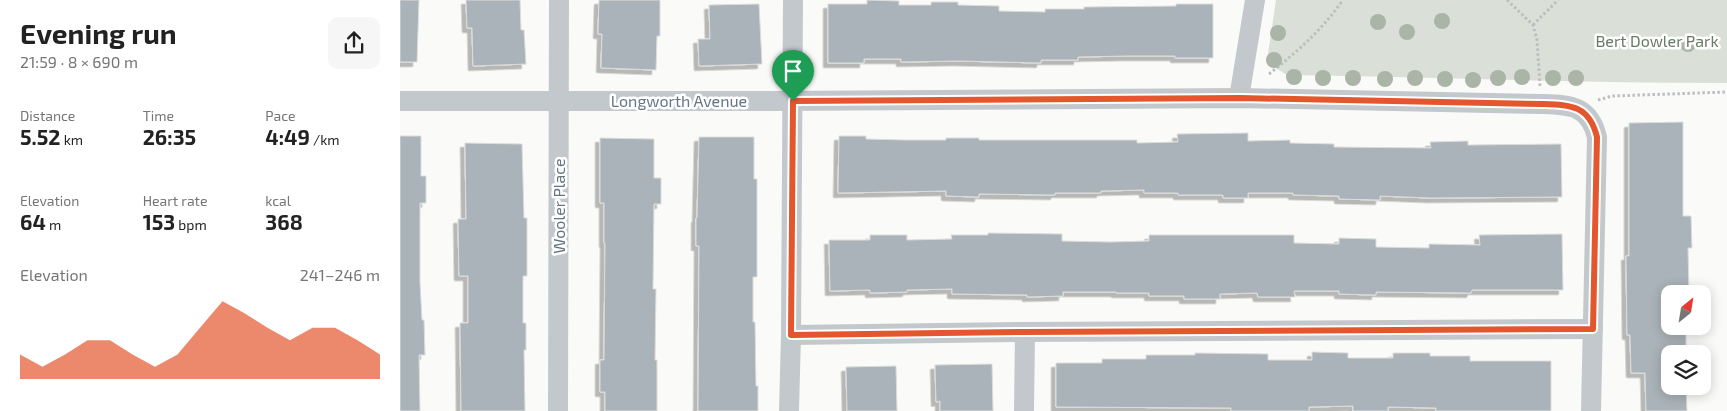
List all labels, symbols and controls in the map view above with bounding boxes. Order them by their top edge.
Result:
text: Evening run [20,16,177,50]
button: share [328,17,380,69]
park label: Bert Dowler Park [1595,31,1719,50]
pin [772,50,814,101]
text: 21:59 · 8 × 690 m [20,52,138,71]
icon: arrive [779,57,807,85]
street label: Longworth Avenue [611,91,747,110]
text: Distance [20,107,75,124]
text: Time [143,107,174,124]
text: Pace [265,107,295,124]
text: 5.52 [20,124,61,149]
text: 26:35 [143,124,196,149]
text: 4:49 [265,124,310,149]
text: km [61,131,83,148]
text: /km [310,131,340,148]
street label: Wooler Place [549,158,568,254]
text: Elevation [20,192,79,209]
text: Heart rate [143,192,207,209]
text: kcal [265,192,291,209]
text: 64 [20,209,46,234]
text: 153 [143,209,175,234]
text: 368 [265,209,303,234]
text: m [46,216,61,233]
text: bpm [175,216,207,233]
text: Elevation [20,265,88,284]
text: 241–246 m [300,265,380,284]
north arrow [1661,285,1711,335]
map controls [1661,285,1711,395]
button: layers [1661,345,1711,395]

